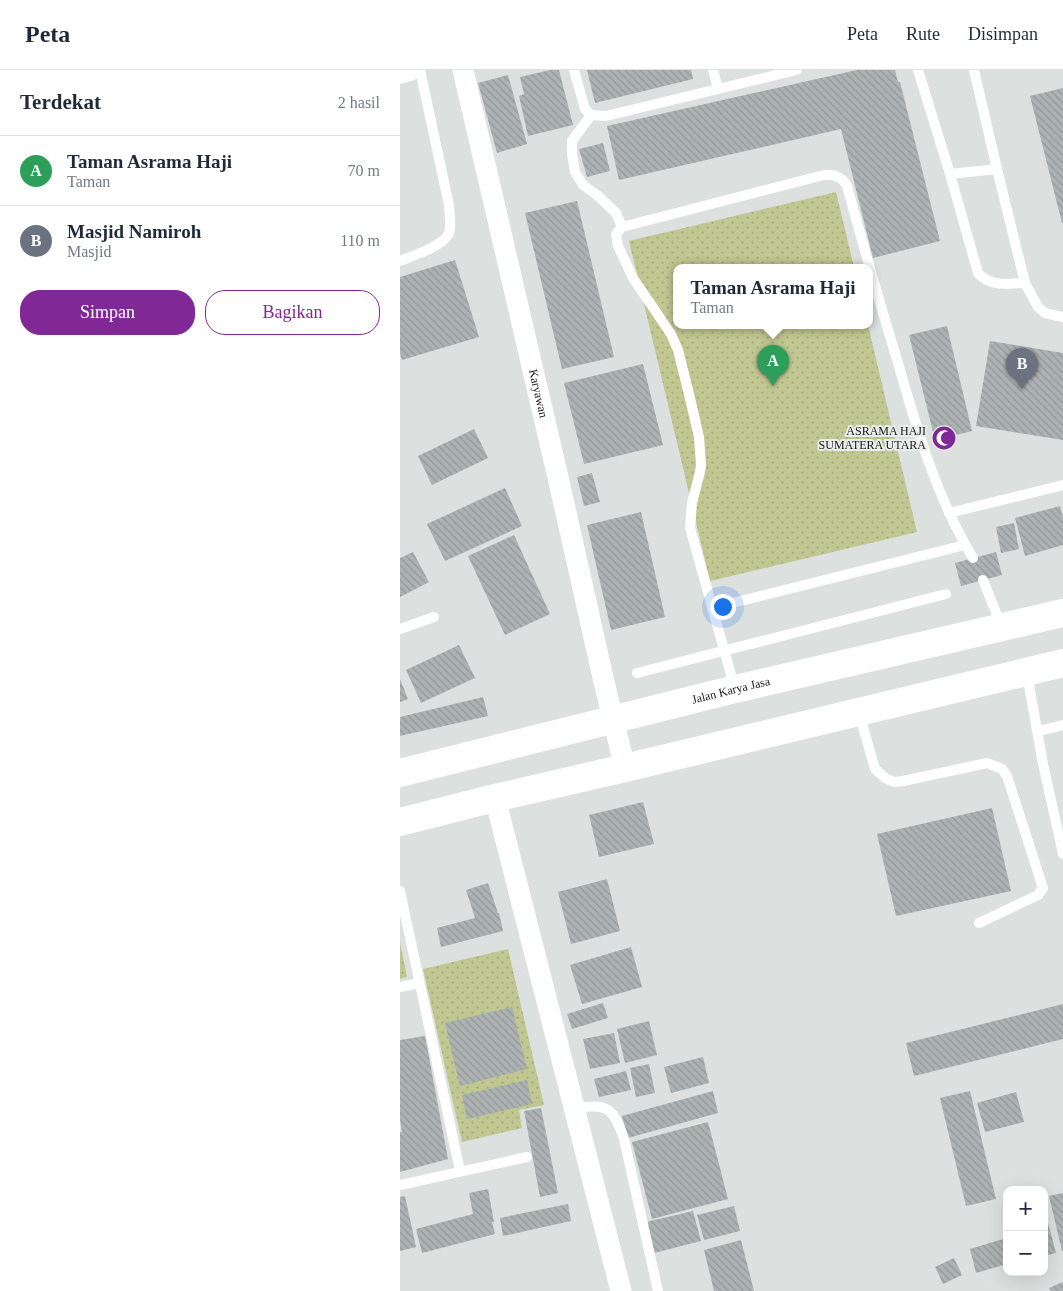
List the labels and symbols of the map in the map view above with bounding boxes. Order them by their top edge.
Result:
pin: A [757,345,789,386]
pin: B [1006,348,1038,389]
street label: Karyawan [526,368,551,419]
place label: ASRAMA HAJI SUMATERA UTARA [819,424,926,452]
mosque icon: ASRAMA HAJI SUMATERA UTARA [931,425,957,451]
your location [710,594,736,620]
street label: Jalan Karya Jasa [690,674,772,707]

